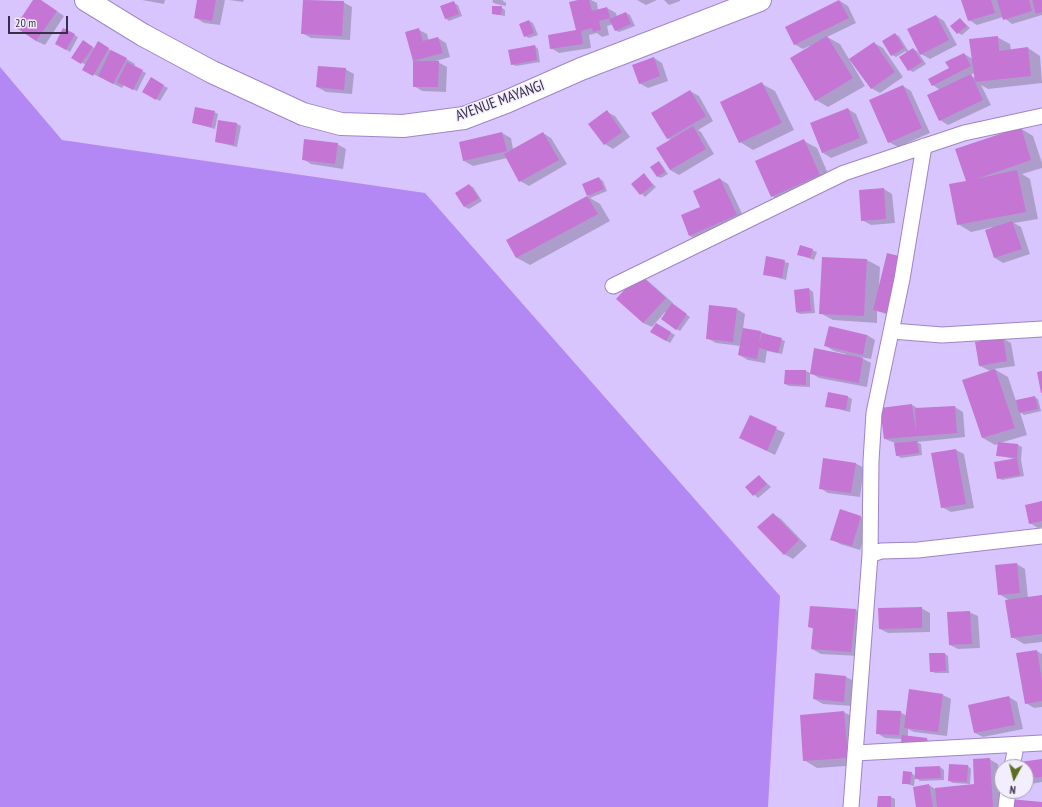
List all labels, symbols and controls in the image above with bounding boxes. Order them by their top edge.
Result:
scale bar [10,8,70,34]
text: 20 m [15,15,36,30]
street label: AVENUE MAYANGI [453,77,547,125]
north arrow [994,759,1034,799]
text: N [1009,783,1016,797]

